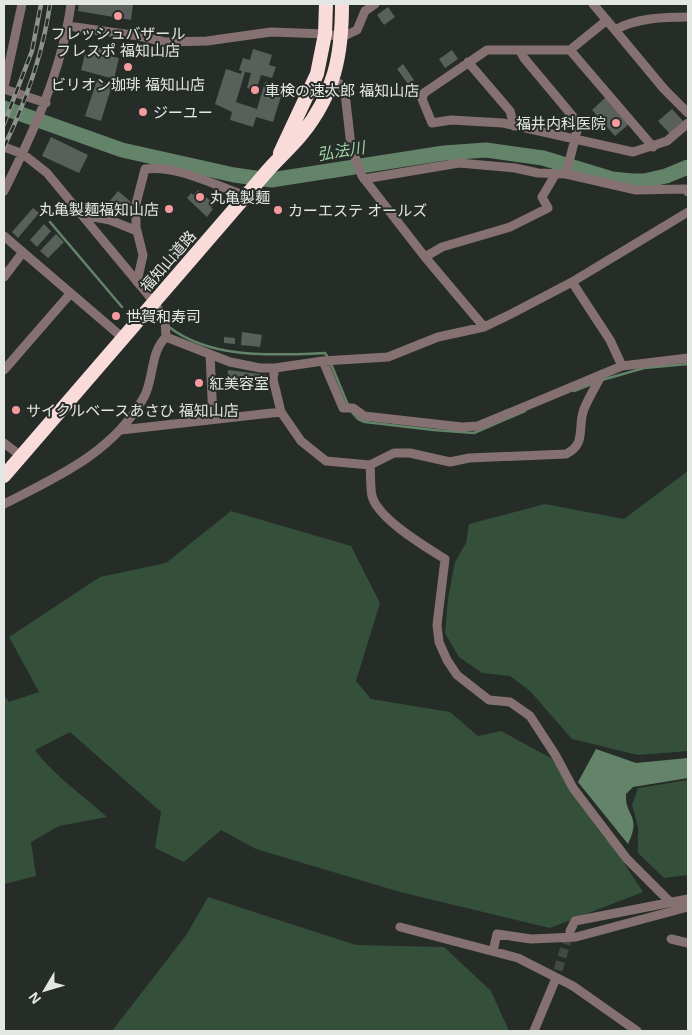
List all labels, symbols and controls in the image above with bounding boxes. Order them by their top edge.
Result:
marker: フレッシュバザール フレスポ 福知山店 [112,10,124,22]
place label: フレッシュバザール フレスポ 福知山店 [50,25,186,59]
marker: ビリオン珈琲 福知山店 [122,61,134,73]
place label: ビリオン珈琲 福知山店 [51,76,205,93]
place label: 車検の速太郎 福知山店 [265,82,419,99]
marker: 車検の速太郎 福知山店 [249,84,261,96]
place label: ジーユー [153,104,213,121]
marker: ジーユー [137,106,149,118]
place label: 福井内科医院 [516,115,606,132]
marker: 福井内科医院 [610,117,622,129]
water label: 弘法川 [316,139,368,163]
place label: 丸亀製麺 [210,189,270,206]
marker: 丸亀製麺 [194,191,206,203]
place label: 丸亀製麺福知山店 [39,201,159,218]
place label: カーエステ オールズ [288,202,427,219]
marker: 丸亀製麺福知山店 [163,203,175,215]
marker: カーエステ オールズ [272,204,284,216]
street label: 福知山道路 [137,227,199,295]
place label: 世賀和寿司 [126,308,201,325]
marker: 世賀和寿司 [110,310,122,322]
place label: 紅美容室 [209,375,269,392]
marker: 紅美容室 [193,377,205,389]
place label: サイクルベースあさひ 福知山店 [26,402,239,419]
marker: サイクルベースあさひ 福知山店 [10,404,22,416]
north arrow [20,965,70,1015]
text: N [25,989,44,1007]

